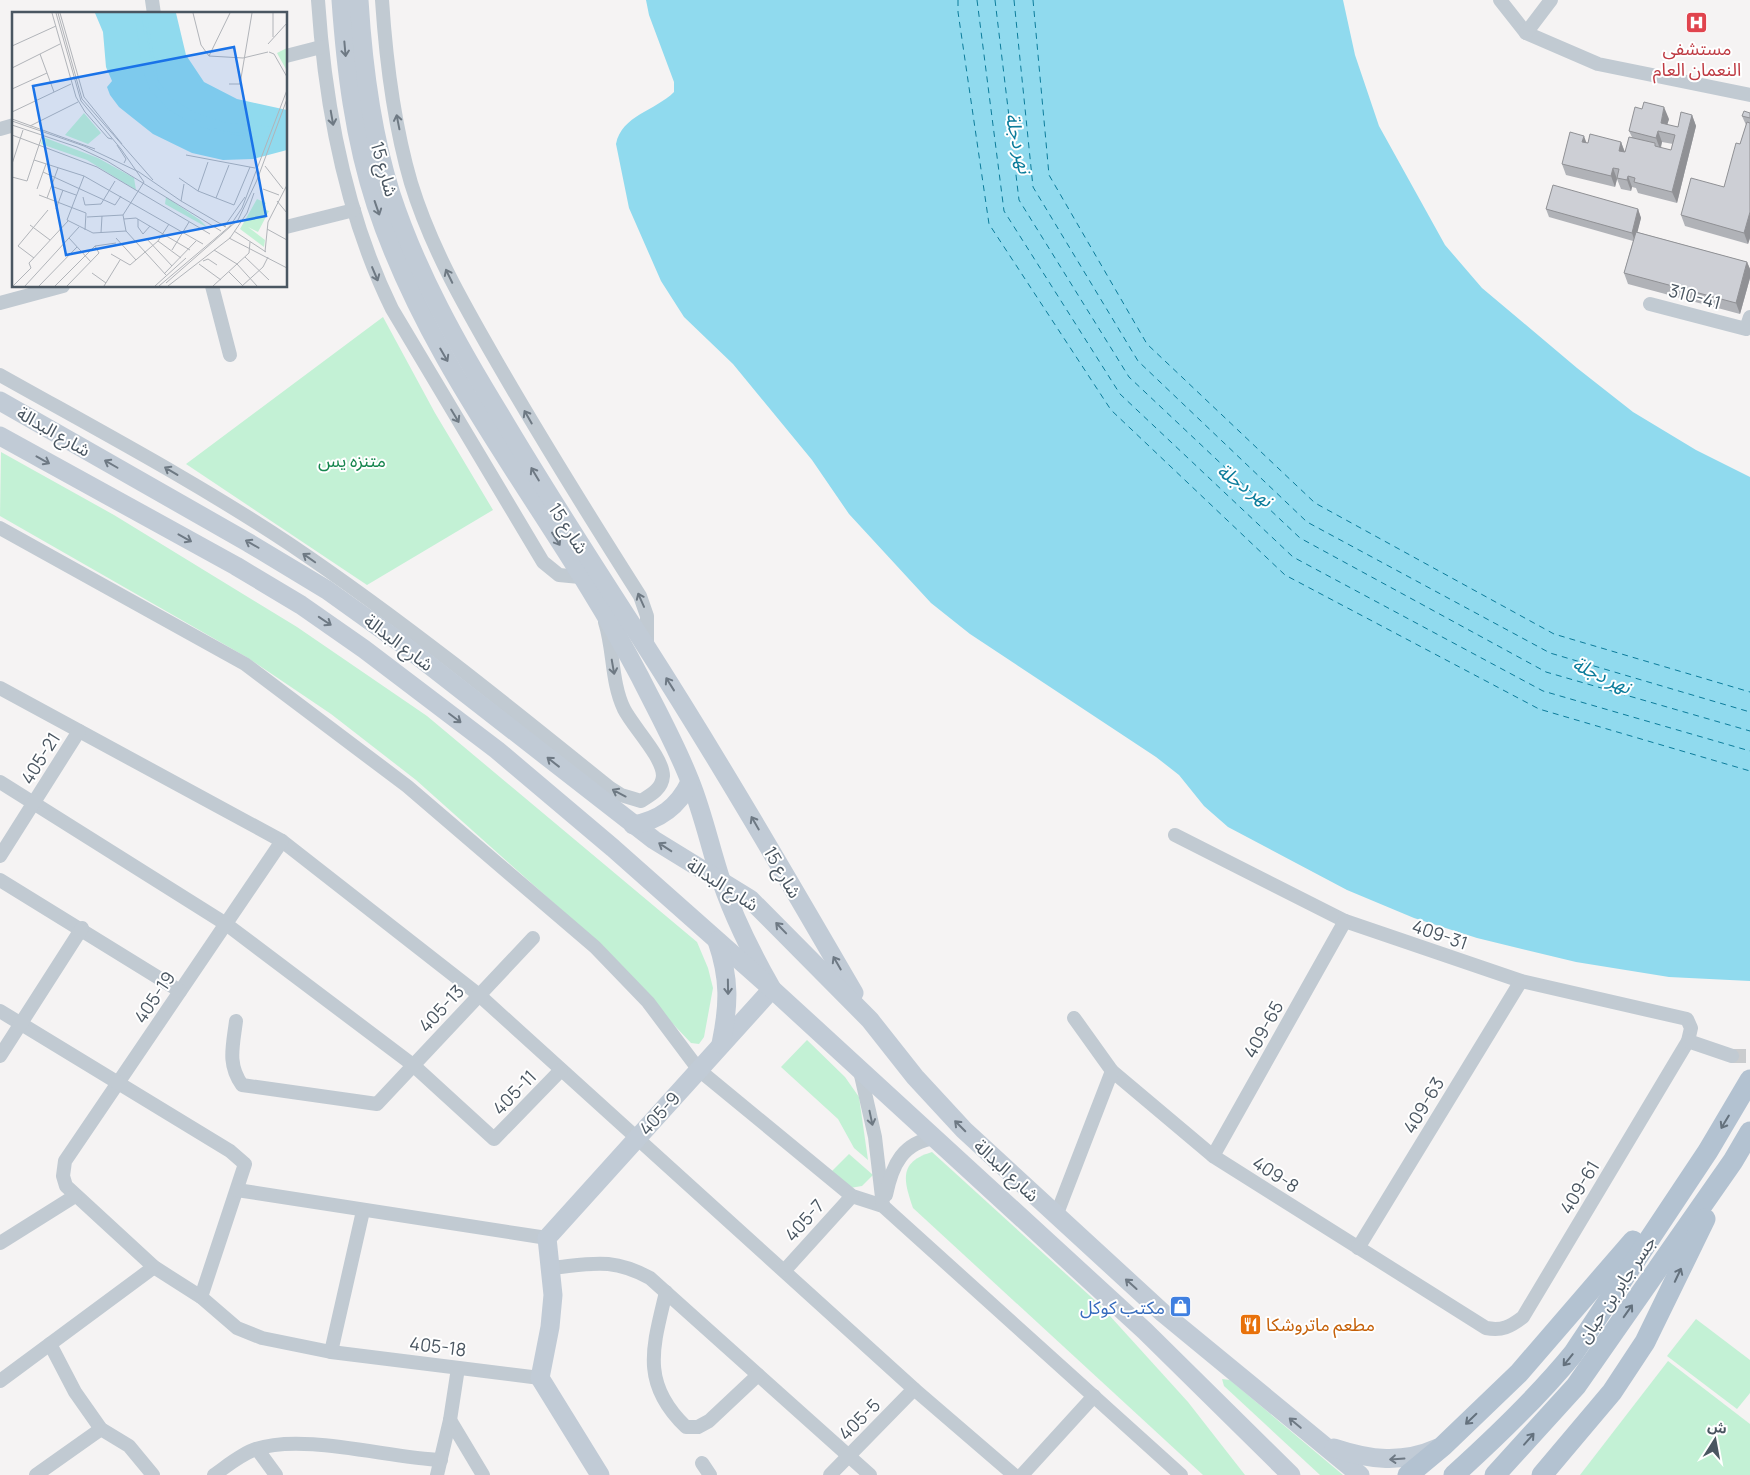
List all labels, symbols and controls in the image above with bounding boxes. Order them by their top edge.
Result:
hospital icon: مستشفى النعمان العام [1685,11,1709,35]
inset map [12,12,288,288]
place label: مستشفى النعمان العام [1653,36,1741,84]
one-way arrow [340,40,350,56]
one-way arrow [328,109,337,125]
water label: نهر دجلة [999,110,1039,178]
one-way arrow [393,114,402,130]
street label: شارع 15 [363,139,404,200]
one-way arrow [373,199,382,215]
one-way arrow [371,266,381,281]
one-way arrow [443,268,453,283]
street label: 310-41 [1666,278,1724,314]
one-way arrow [439,348,449,363]
street label: شارع البدالة [11,400,95,464]
one-way arrow [450,408,460,422]
one-way arrow [523,411,533,425]
park label: متنزه يس [318,448,386,472]
one-way arrow [35,455,49,465]
water label: نهر دجلة [1212,457,1279,514]
one-way arrow [104,458,119,468]
one-way arrow [164,466,178,477]
one-way arrow [529,467,539,481]
street label: شارع 15 [541,498,594,560]
one-way arrow [551,531,561,545]
one-way arrow [177,534,191,544]
one-way arrow [246,539,260,549]
one-way arrow [302,553,316,563]
one-way arrow [635,593,645,608]
street label: شارع البدالة [358,608,439,678]
one-way arrow [317,616,331,626]
water label: نهر دجلة [1569,650,1637,701]
one-way arrow [608,658,618,674]
one-way arrow [664,678,674,692]
one-way arrow [448,713,461,724]
street label: 405-21 [15,728,65,788]
one-way arrow [547,757,560,768]
one-way arrow [612,788,627,798]
one-way arrow [749,816,759,830]
one-way arrow [658,842,672,852]
street label: شارع 15 [756,842,807,904]
street label: شارع البدالة [681,852,764,919]
street label: 409-31 [1409,913,1471,955]
one-way arrow [775,922,787,934]
one-way arrow [831,956,841,971]
street label: 405-19 [128,966,180,1028]
street label: 405-13 [413,979,469,1037]
one-way arrow [723,979,732,995]
street label: 409-65 [1238,996,1288,1062]
street label: 405-11 [487,1064,541,1120]
street label: 409-63 [1397,1072,1449,1138]
street label: 405-9 [633,1086,685,1140]
one-way arrow [866,1110,876,1126]
one-way arrow [1720,1115,1730,1129]
one-way arrow [954,1120,966,1132]
street label: شارع البدالة [967,1134,1045,1209]
street label: 409-8 [1248,1150,1304,1198]
street label: 409-61 [1554,1156,1604,1218]
street label: 405-7 [779,1194,829,1246]
street label: جسر جابر بن حيان [1571,1231,1661,1347]
one-way arrow [1674,1268,1683,1283]
one-way arrow [1124,1278,1137,1289]
place label: مكتب كوكل [1080,1295,1165,1319]
shop icon: مكتب كوكل [1169,1295,1193,1319]
one-way arrow [1623,1305,1633,1319]
restaurant icon: مطعم ماتروشكا [1238,1312,1262,1336]
place label: مطعم ماتروشكا [1266,1312,1375,1338]
street label: 405-18 [408,1331,468,1361]
one-way arrow [1562,1353,1573,1366]
street label: 405-5 [833,1393,885,1445]
one-way arrow [1465,1413,1478,1425]
north arrow [1690,1415,1740,1465]
text: ش [1706,1416,1729,1438]
one-way arrow [1288,1417,1301,1428]
one-way arrow [1523,1433,1534,1446]
one-way arrow [1389,1454,1405,1464]

